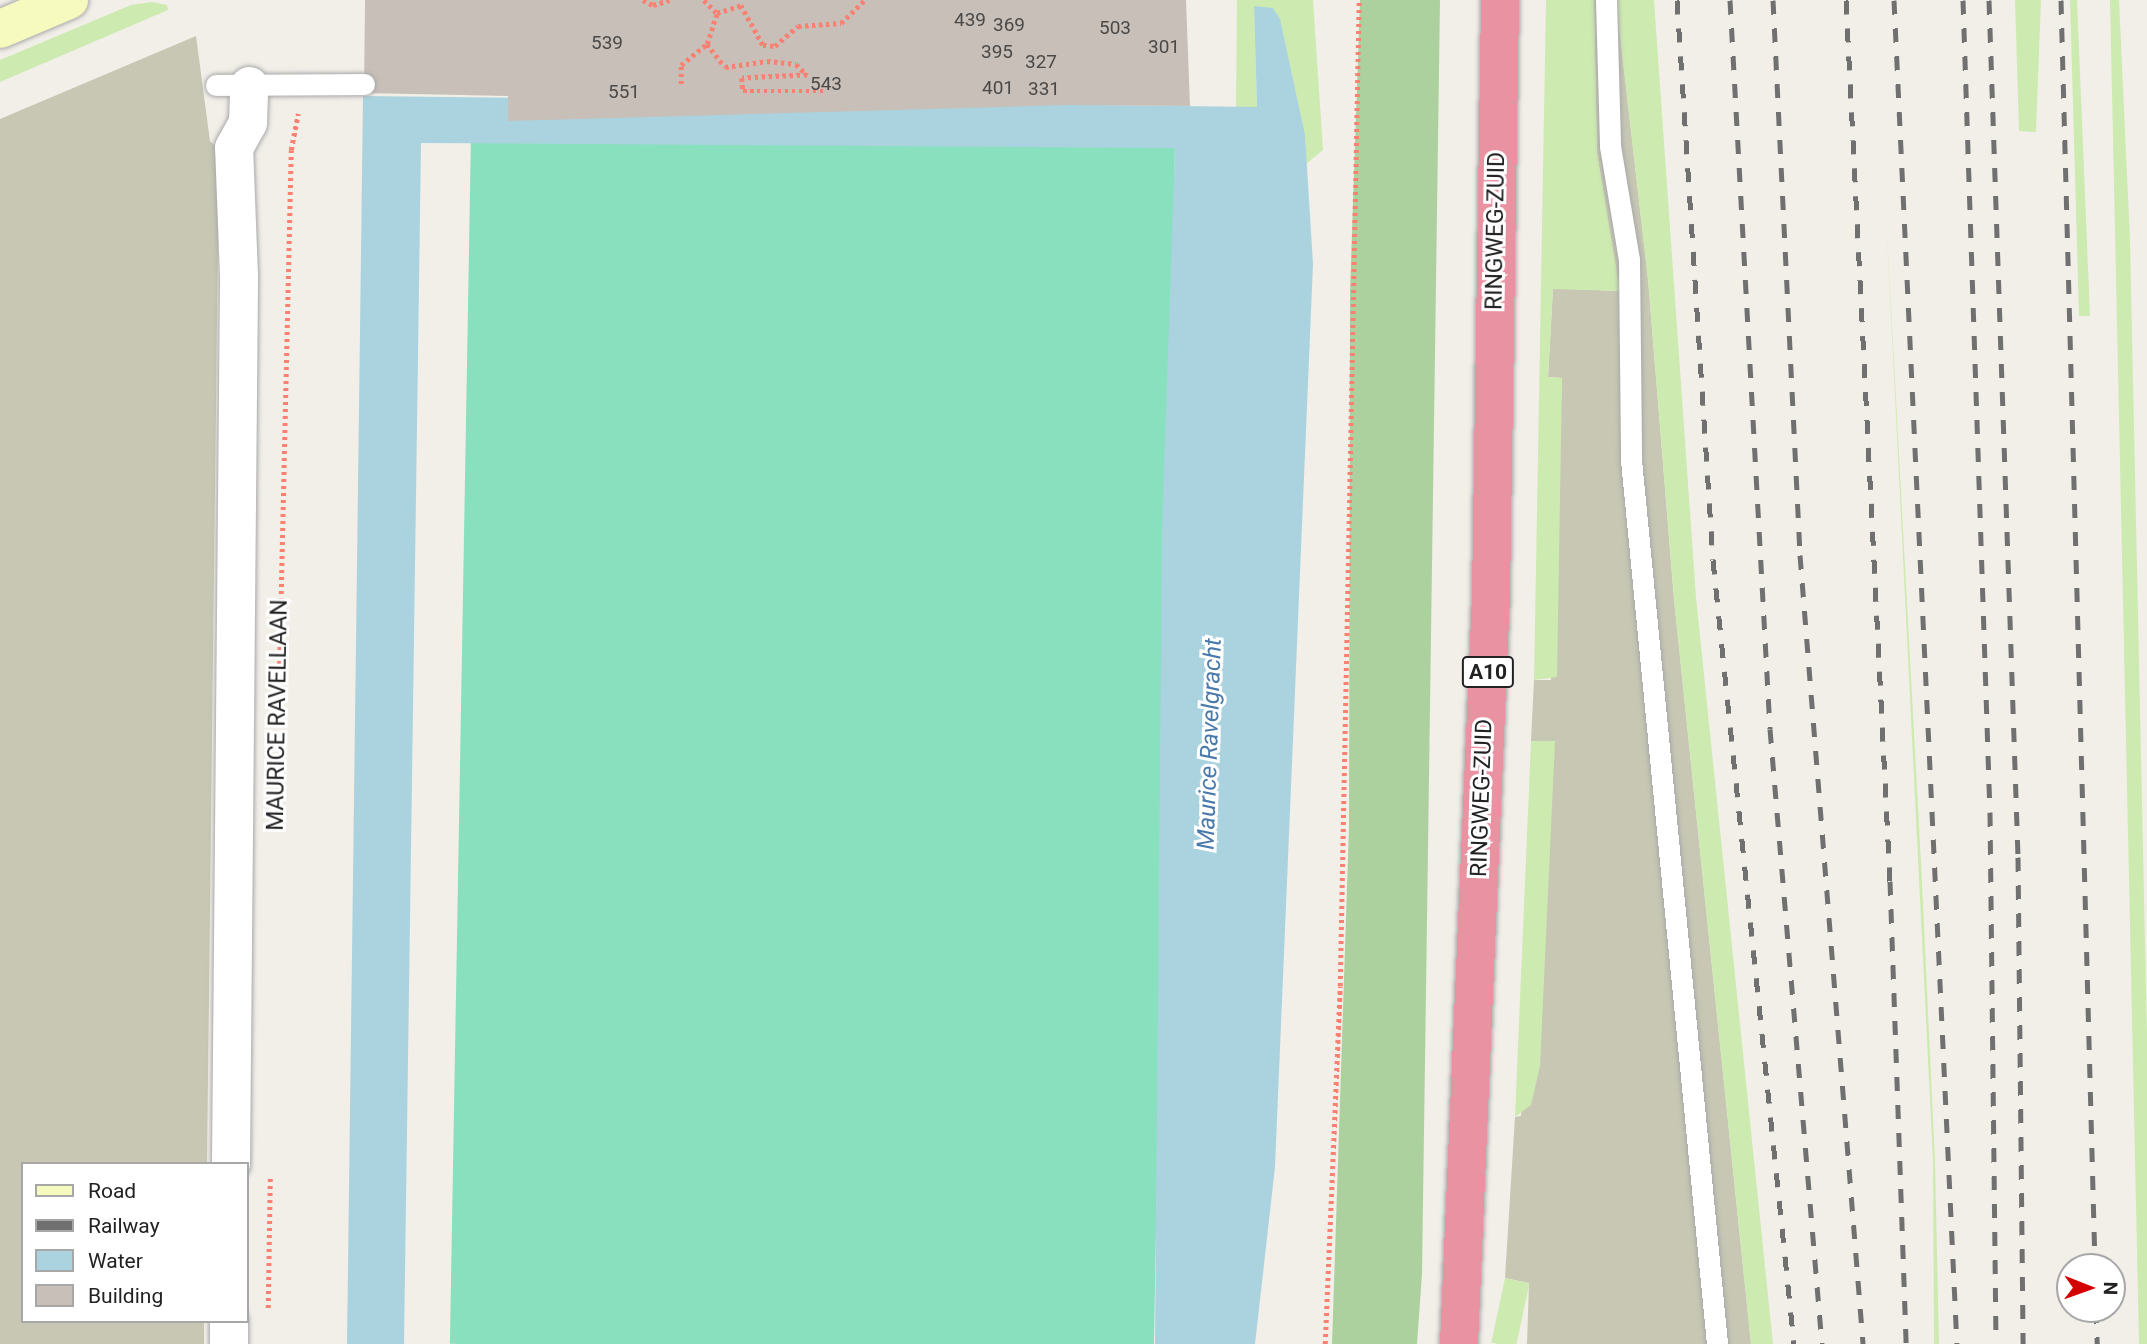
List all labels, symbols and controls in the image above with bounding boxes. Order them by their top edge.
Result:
house number: 439 [954,9,986,31]
house number: 369 [993,14,1025,36]
house number: 503 [1099,17,1131,39]
house number: 539 [591,32,623,54]
house number: 301 [1148,36,1180,58]
house number: 395 [981,41,1013,63]
house number: 327 [1025,51,1057,73]
house number: 543 [810,73,842,95]
house number: 401 [982,77,1014,99]
house number: 331 [1028,78,1060,100]
house number: 551 [608,81,640,103]
street label: RINGWEG-ZUID [1481,152,1511,310]
street label: MAURICE RAVELLAAN [262,599,294,831]
water label: Maurice Ravelgracht [1192,638,1228,850]
road number: A10 [1462,654,1514,690]
street label: RINGWEG-ZUID [1465,719,1499,877]
legend [21,1162,248,1323]
text: Road [88,1179,136,1203]
text: Railway [88,1214,160,1238]
text: Water [88,1249,143,1273]
north arrow [2056,1253,2126,1323]
text: N [2099,1281,2122,1295]
text: Building [88,1284,163,1308]

